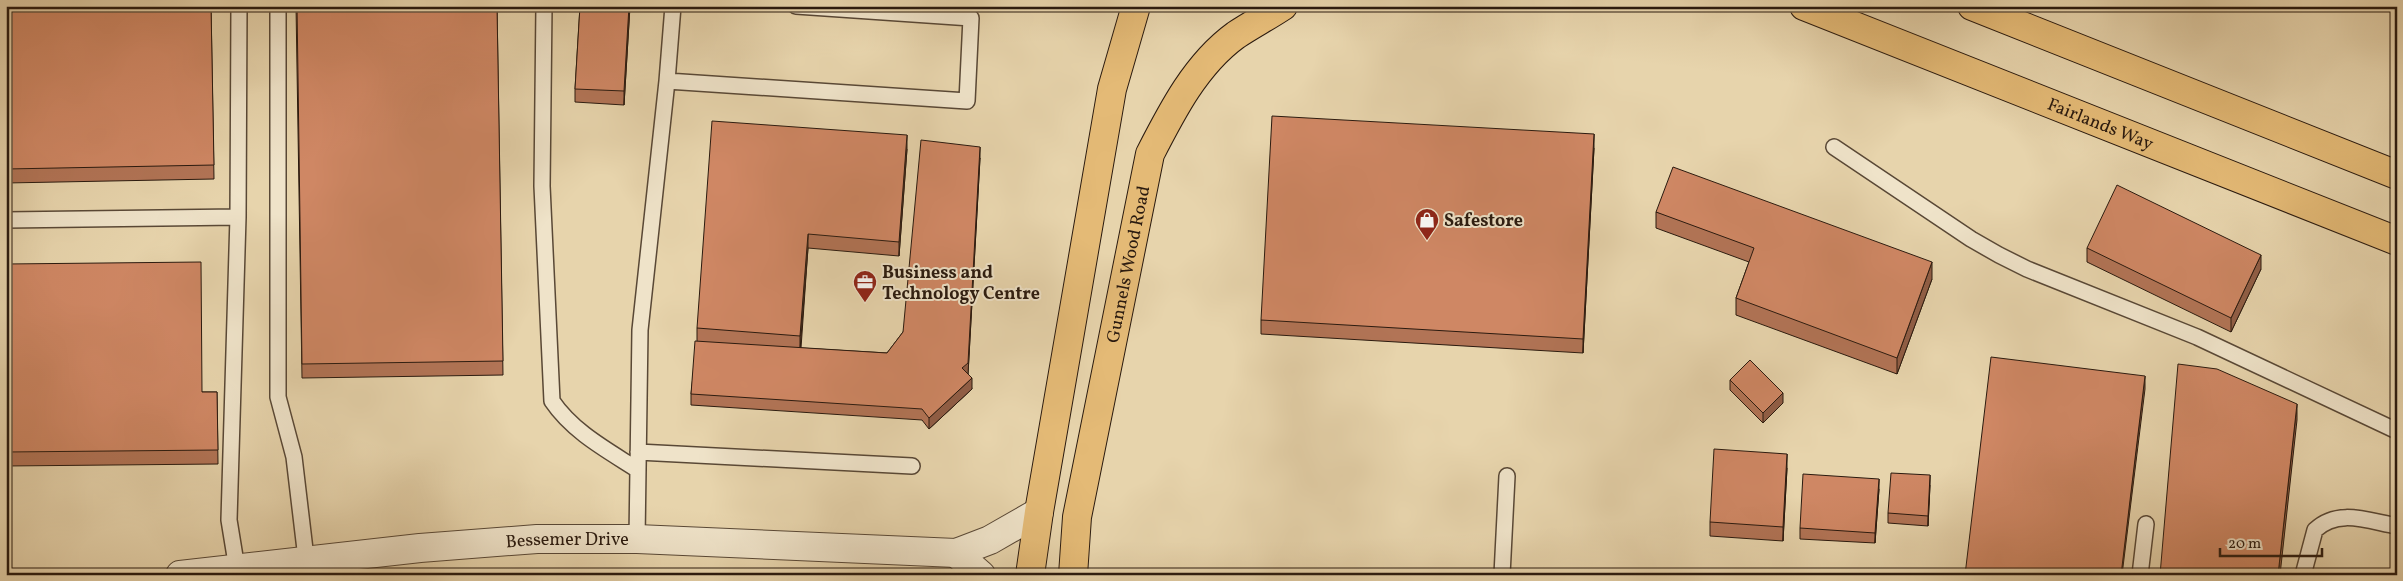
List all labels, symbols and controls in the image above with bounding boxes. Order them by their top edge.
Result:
street label: Fairlands Way [2043,93,2157,157]
street label: Gunnels Wood Road [1101,184,1157,345]
shop icon: Safestore [1414,207,1440,241]
place label: Safestore [1444,209,1523,234]
place label: Business and Technology Centre [882,261,1040,307]
office icon: Business and Technology Centre [852,269,878,303]
scale bar [2220,526,2323,558]
street label: Bessemer Drive [505,528,629,555]
text: 20 m [2228,534,2261,555]

